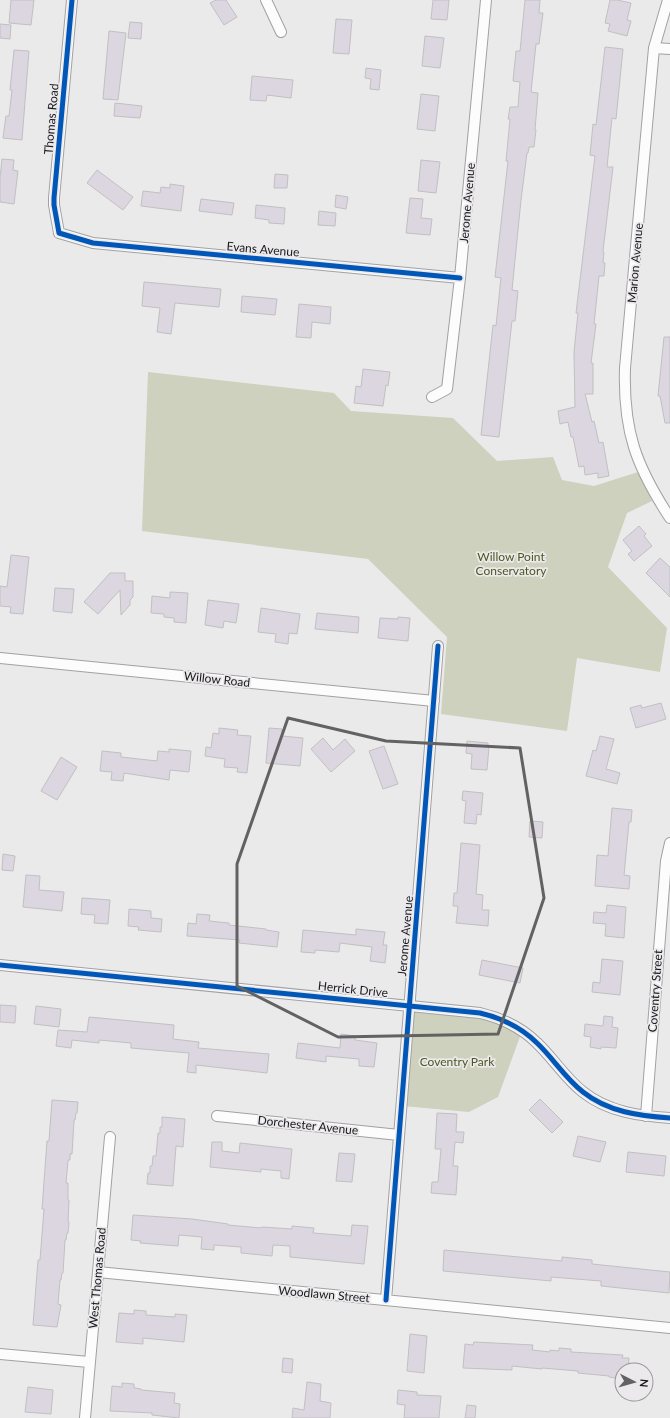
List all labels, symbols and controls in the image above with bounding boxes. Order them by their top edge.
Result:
street label: Thomas Road [40,83,62,155]
street label: Jerome Avenue [456,162,478,244]
street label: Marion Avenue [624,222,646,304]
street label: Evans Avenue [226,238,300,260]
park label: Willow Point Conservatory [476,549,547,578]
street label: Willow Road [183,668,251,690]
street label: Jerome Avenue [394,895,416,977]
street label: Coventry Street [645,949,665,1033]
street label: Herrick Drive [317,978,389,1000]
park label: Coventry Park [420,1054,495,1069]
street label: Dorchester Avenue [257,1112,359,1138]
street label: West Thomas Road [85,1227,109,1329]
street label: Woodlawn Street [278,1283,371,1306]
north arrow [614,1362,654,1402]
text: N [638,1378,651,1388]

